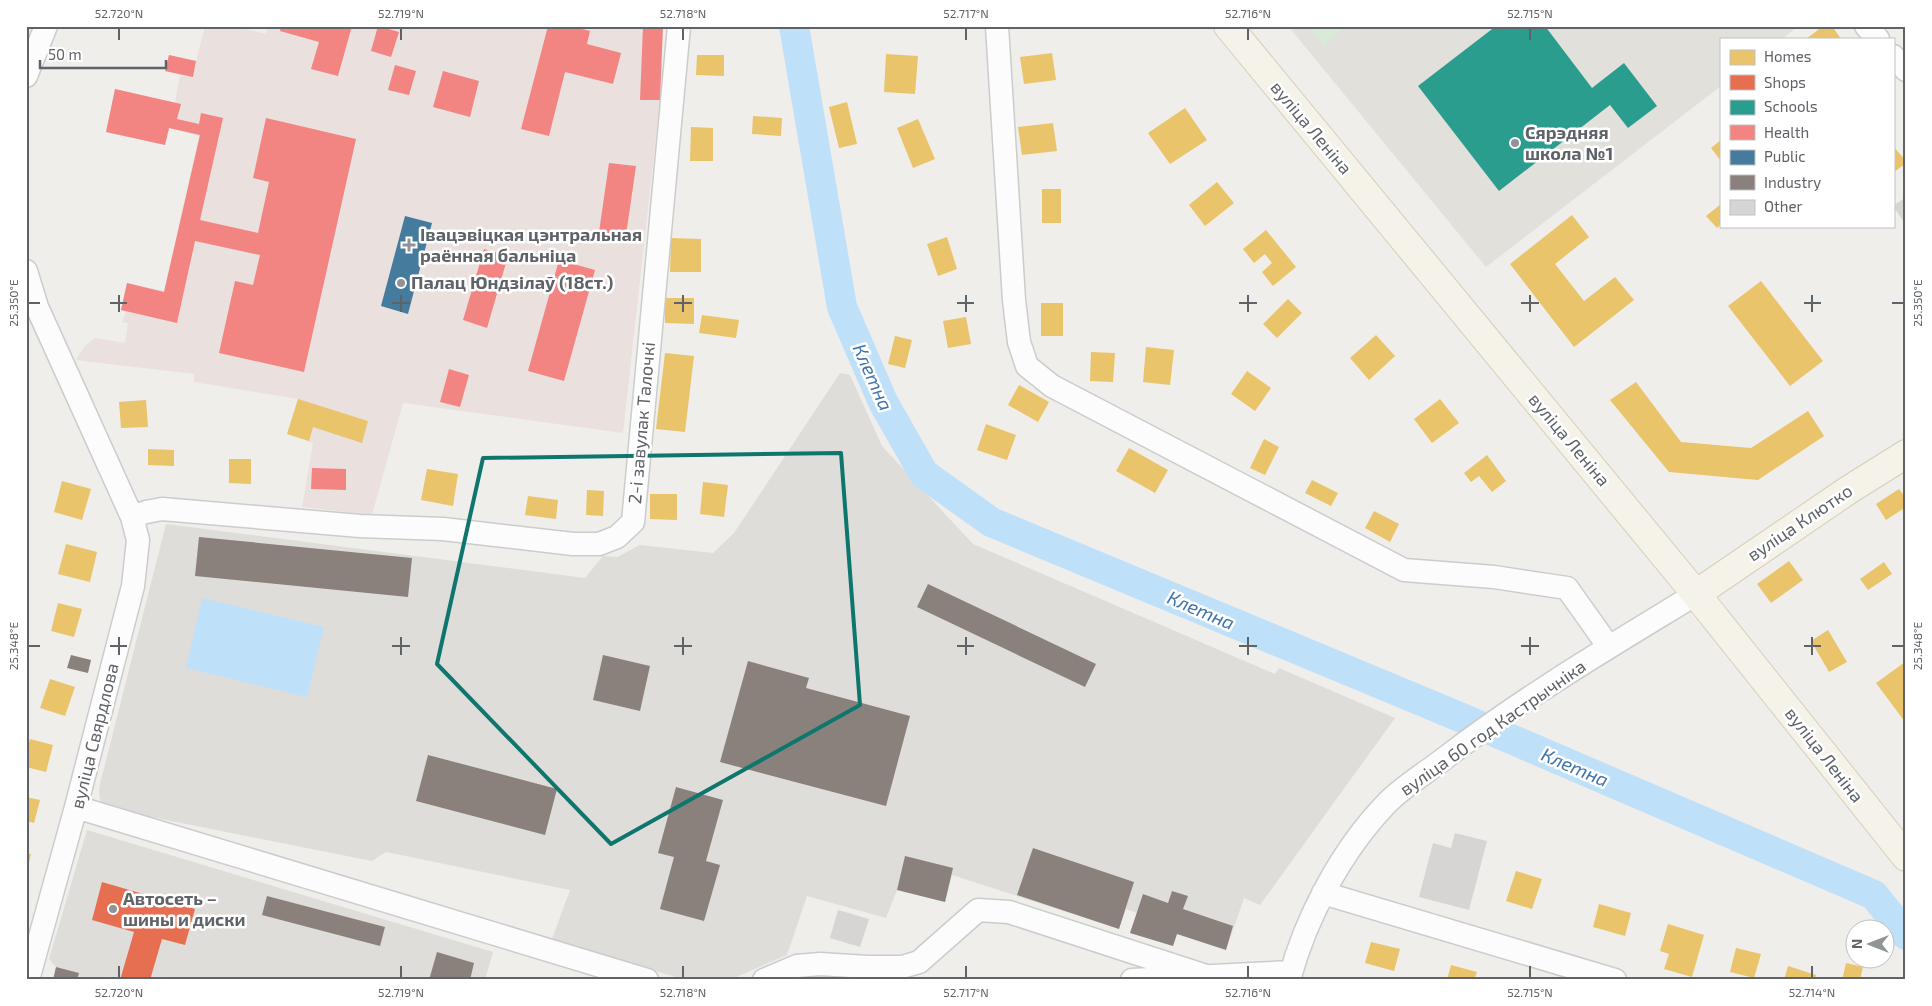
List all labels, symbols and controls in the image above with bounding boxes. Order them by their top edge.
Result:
text: 52.720°N [95,6,143,20]
text: 52.719°N [378,6,424,20]
text: 52.718°N [660,6,706,20]
text: 52.717°N [943,6,989,20]
text: 52.716°N [1225,6,1271,20]
text: 52.715°N [1507,6,1553,20]
scale bar [40,38,166,70]
legend [1720,38,1894,228]
text: 50 m [48,45,82,63]
text: Homes [1764,47,1811,65]
text: Shops [1764,73,1806,91]
street label: вуліца Леніна [1266,76,1357,178]
text: Schools [1764,97,1818,115]
place label: Сярэдняя школа №1 [1525,121,1613,164]
text: Health [1764,123,1809,141]
marker: Сярэдняя школа №1 [1509,137,1521,149]
text: Public [1764,147,1805,165]
text: Industry [1764,173,1821,191]
text: Other [1764,197,1803,215]
place label: Івацэвіцкая цэнтральная раённая бальніца [420,223,642,266]
marker: Івацэвіцкая цэнтральная раённая бальніца [402,238,416,252]
place label: Палац Юндзілаў (18ст.) [411,271,613,293]
marker: Палац Юндзілаў (18ст.) [395,277,407,289]
text: 25.350°E [6,279,20,327]
text: 25.350°E [1910,279,1924,327]
water label: Клетна [849,340,898,414]
street label: 2-і завулак Талочкі [623,341,659,505]
street label: вуліца Леніна [1524,388,1615,490]
street label: вуліца Клютко [1743,479,1856,565]
water label: Клетна [1164,585,1238,634]
text: 25.348°E [6,622,20,670]
text: 25.348°E [1910,622,1924,670]
street label: вуліца 60 год Кастрычніка [1395,654,1590,800]
street label: вуліца Свярдлова [65,661,123,811]
street label: вуліца Леніна [1781,702,1869,806]
water label: Клетна [1538,742,1612,791]
place label: Автосеть – шины и диски [123,887,245,930]
marker: Автосеть – шины и диски [107,903,119,915]
north arrow [1844,918,1894,968]
text: N [1848,939,1865,949]
text: 52.720°N [95,985,143,999]
text: 52.719°N [378,985,424,999]
text: 52.718°N [660,985,706,999]
text: 52.717°N [943,985,989,999]
text: 52.716°N [1225,985,1271,999]
text: 52.715°N [1507,985,1553,999]
text: 52.714°N [1789,985,1835,999]

